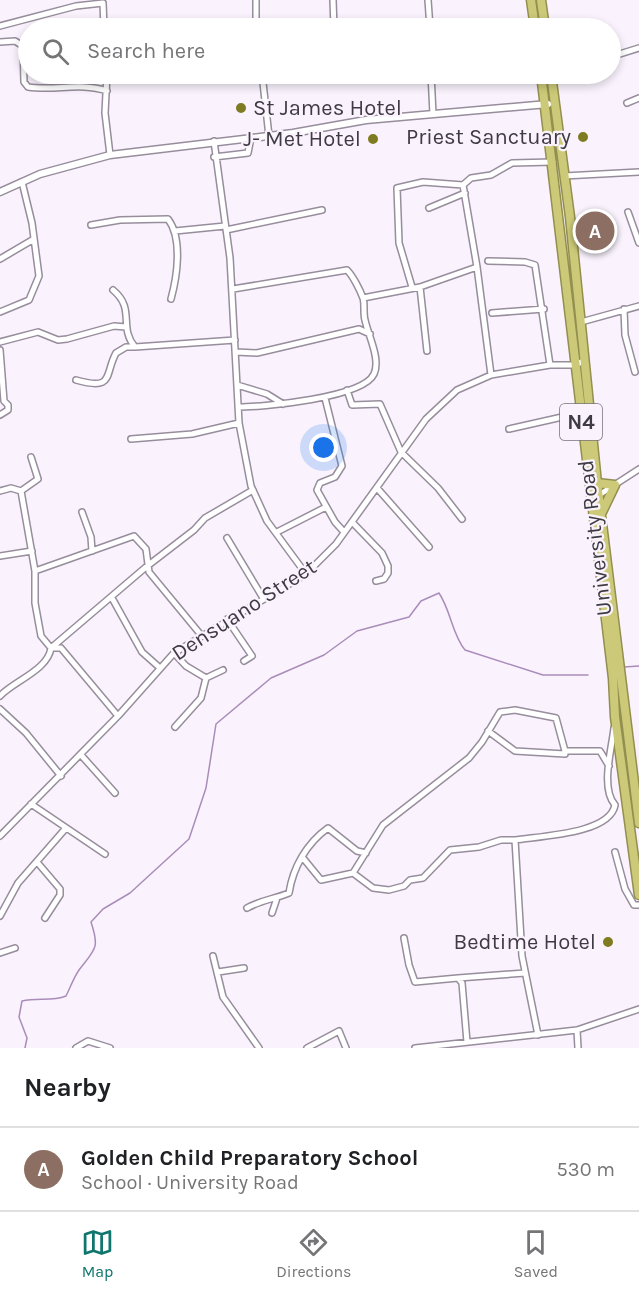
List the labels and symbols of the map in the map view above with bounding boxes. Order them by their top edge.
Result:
place label: St James Hotel [253,95,402,121]
marker: St James Hotel [234,101,248,115]
place label: Priest Sanctuary [406,124,571,150]
place label: J- Met Hotel [243,126,361,152]
marker: Priest Sanctuary [576,130,590,144]
marker: J- Met Hotel [366,132,380,146]
pin: A [576,208,614,254]
road number: N4 [560,404,602,440]
your location [309,433,338,462]
street label: University Road [573,458,617,618]
street label: Densuano Street [167,554,321,666]
place label: Bedtime Hotel [454,929,596,955]
marker: Bedtime Hotel [601,935,615,949]

